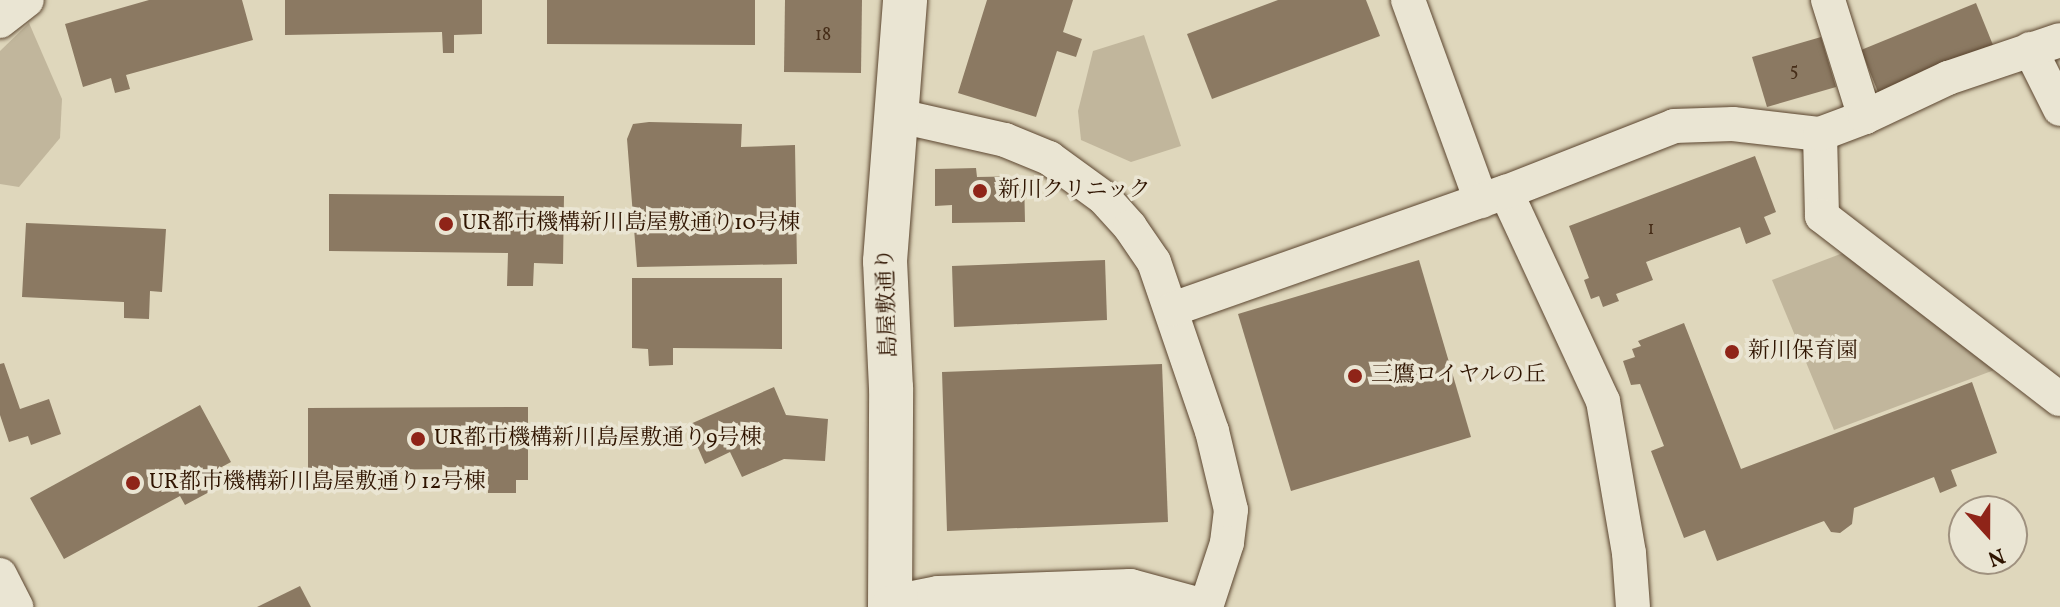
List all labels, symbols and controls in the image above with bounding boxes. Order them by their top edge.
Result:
house number: 18 [815,25,831,47]
house number: 5 [1790,61,1798,83]
place label: 新川クリニック [998,178,1152,204]
marker: 新川クリニック [969,180,991,202]
place label: UR都市機構新川島屋敷通り10号棟 [462,211,800,237]
marker: UR都市機構新川島屋敷通り10号棟 [437,215,455,233]
house number: 1 [1648,219,1654,241]
street label: 島屋敷通り [873,248,903,358]
place label: 新川保育園 [1748,339,1858,365]
marker: 新川保育園 [1723,343,1741,361]
place label: 三鷹ロイヤルの丘 [1371,363,1547,389]
marker: 三鷹ロイヤルの丘 [1346,367,1364,385]
place label: UR都市機構新川島屋敷通り9号棟 [434,426,761,452]
marker: UR都市機構新川島屋敷通り9号棟 [409,430,427,448]
place label: UR都市機構新川島屋敷通り12号棟 [149,470,485,496]
marker: UR都市機構新川島屋敷通り12号棟 [124,474,142,492]
north arrow [1948,495,2028,575]
text: N [1983,539,2009,573]

